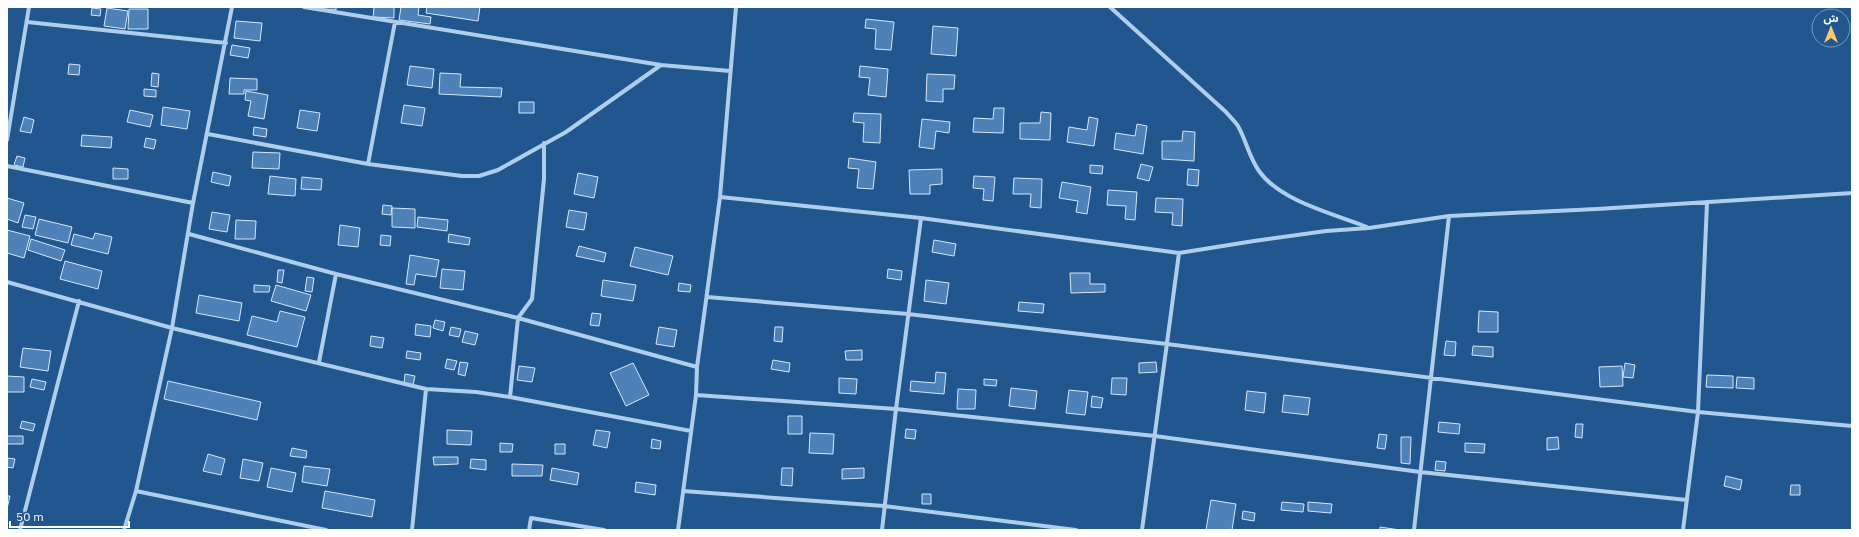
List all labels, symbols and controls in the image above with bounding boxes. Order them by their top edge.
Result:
north arrow [1811,8,1851,48]
text: ش [1823,11,1839,25]
scale bar [10,503,129,529]
text: 50 m [16,509,44,524]

